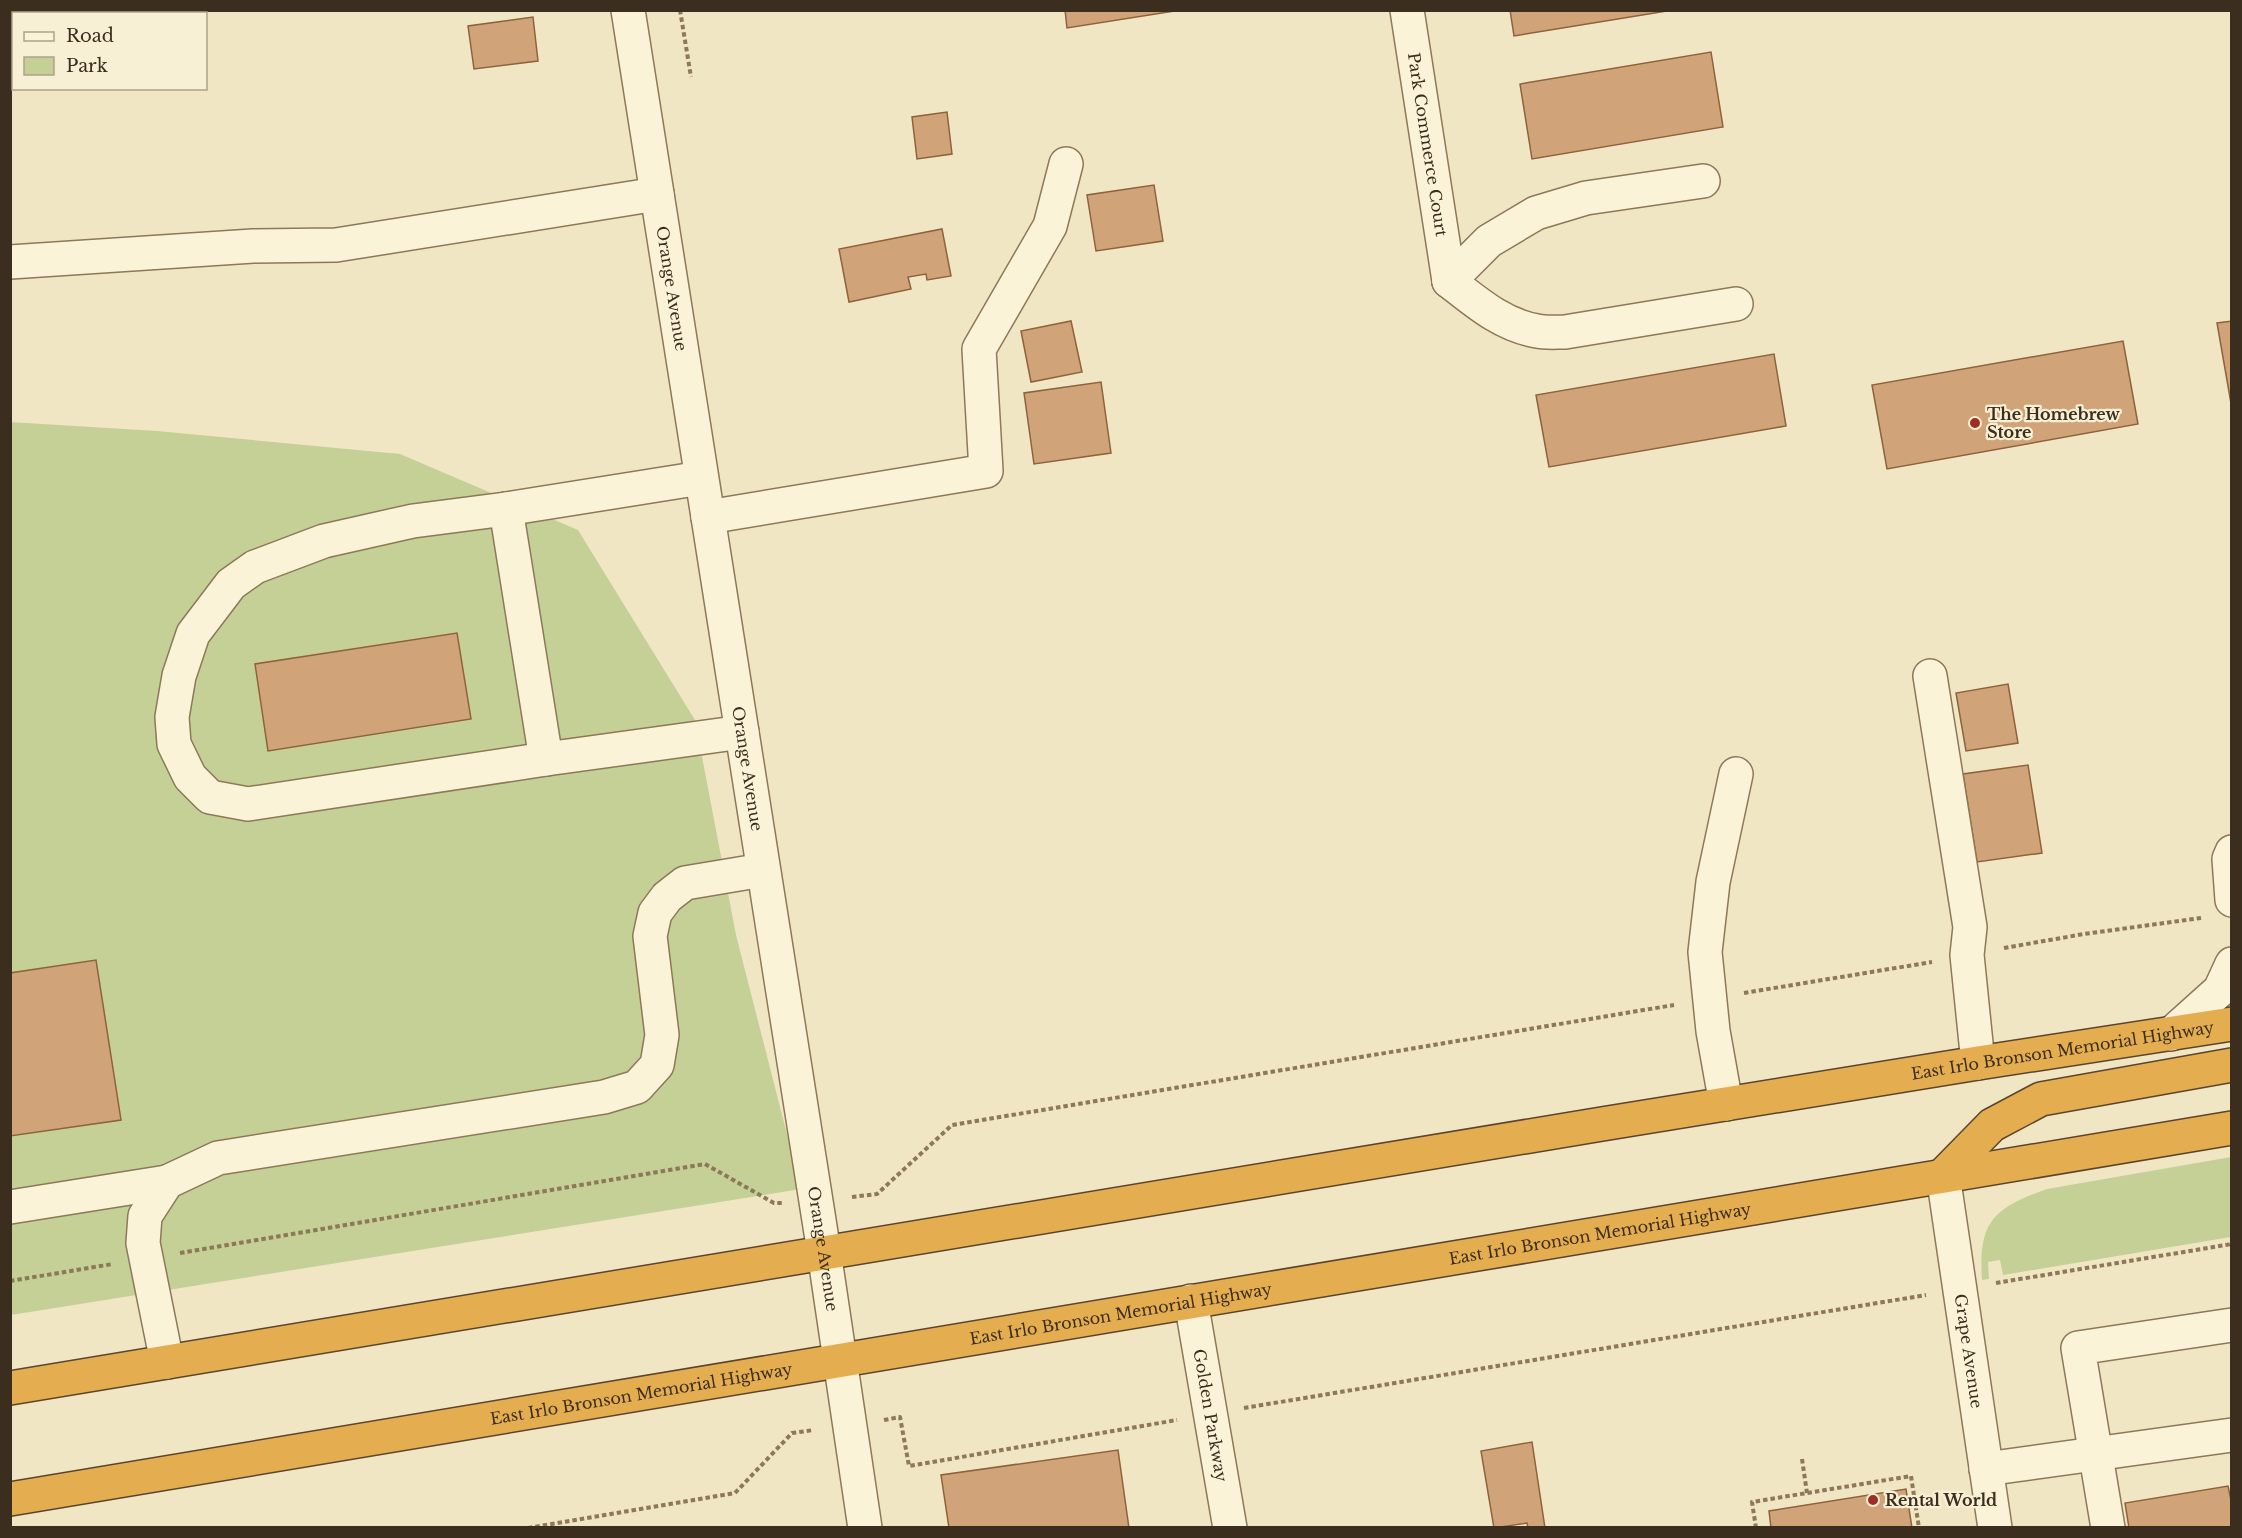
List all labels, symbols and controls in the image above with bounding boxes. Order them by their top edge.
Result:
legend [12,12,207,90]
text: Road [66,25,114,47]
street label: Park Commerce Court [1404,51,1452,238]
text: Park [66,55,108,77]
street label: Orange Avenue [652,225,692,352]
place label: The Homebrew Store [1987,404,2120,442]
marker: The Homebrew Store [1968,416,1982,430]
street label: Orange Avenue [728,705,767,833]
street label: East Irlo Bronson Memorial Highway [1910,1017,2216,1084]
street label: Orange Avenue [804,1185,843,1313]
street label: East Irlo Bronson Memorial Highway [1447,1198,1753,1269]
street label: East Irlo Bronson Memorial Highway [968,1278,1274,1349]
street label: Grape Avenue [1951,1293,1987,1410]
street label: Golden Parkway [1189,1347,1232,1484]
street label: East Irlo Bronson Memorial Highway [489,1358,795,1429]
place label: Rental World [1885,1490,1997,1510]
marker: Rental World [1866,1493,1880,1507]

